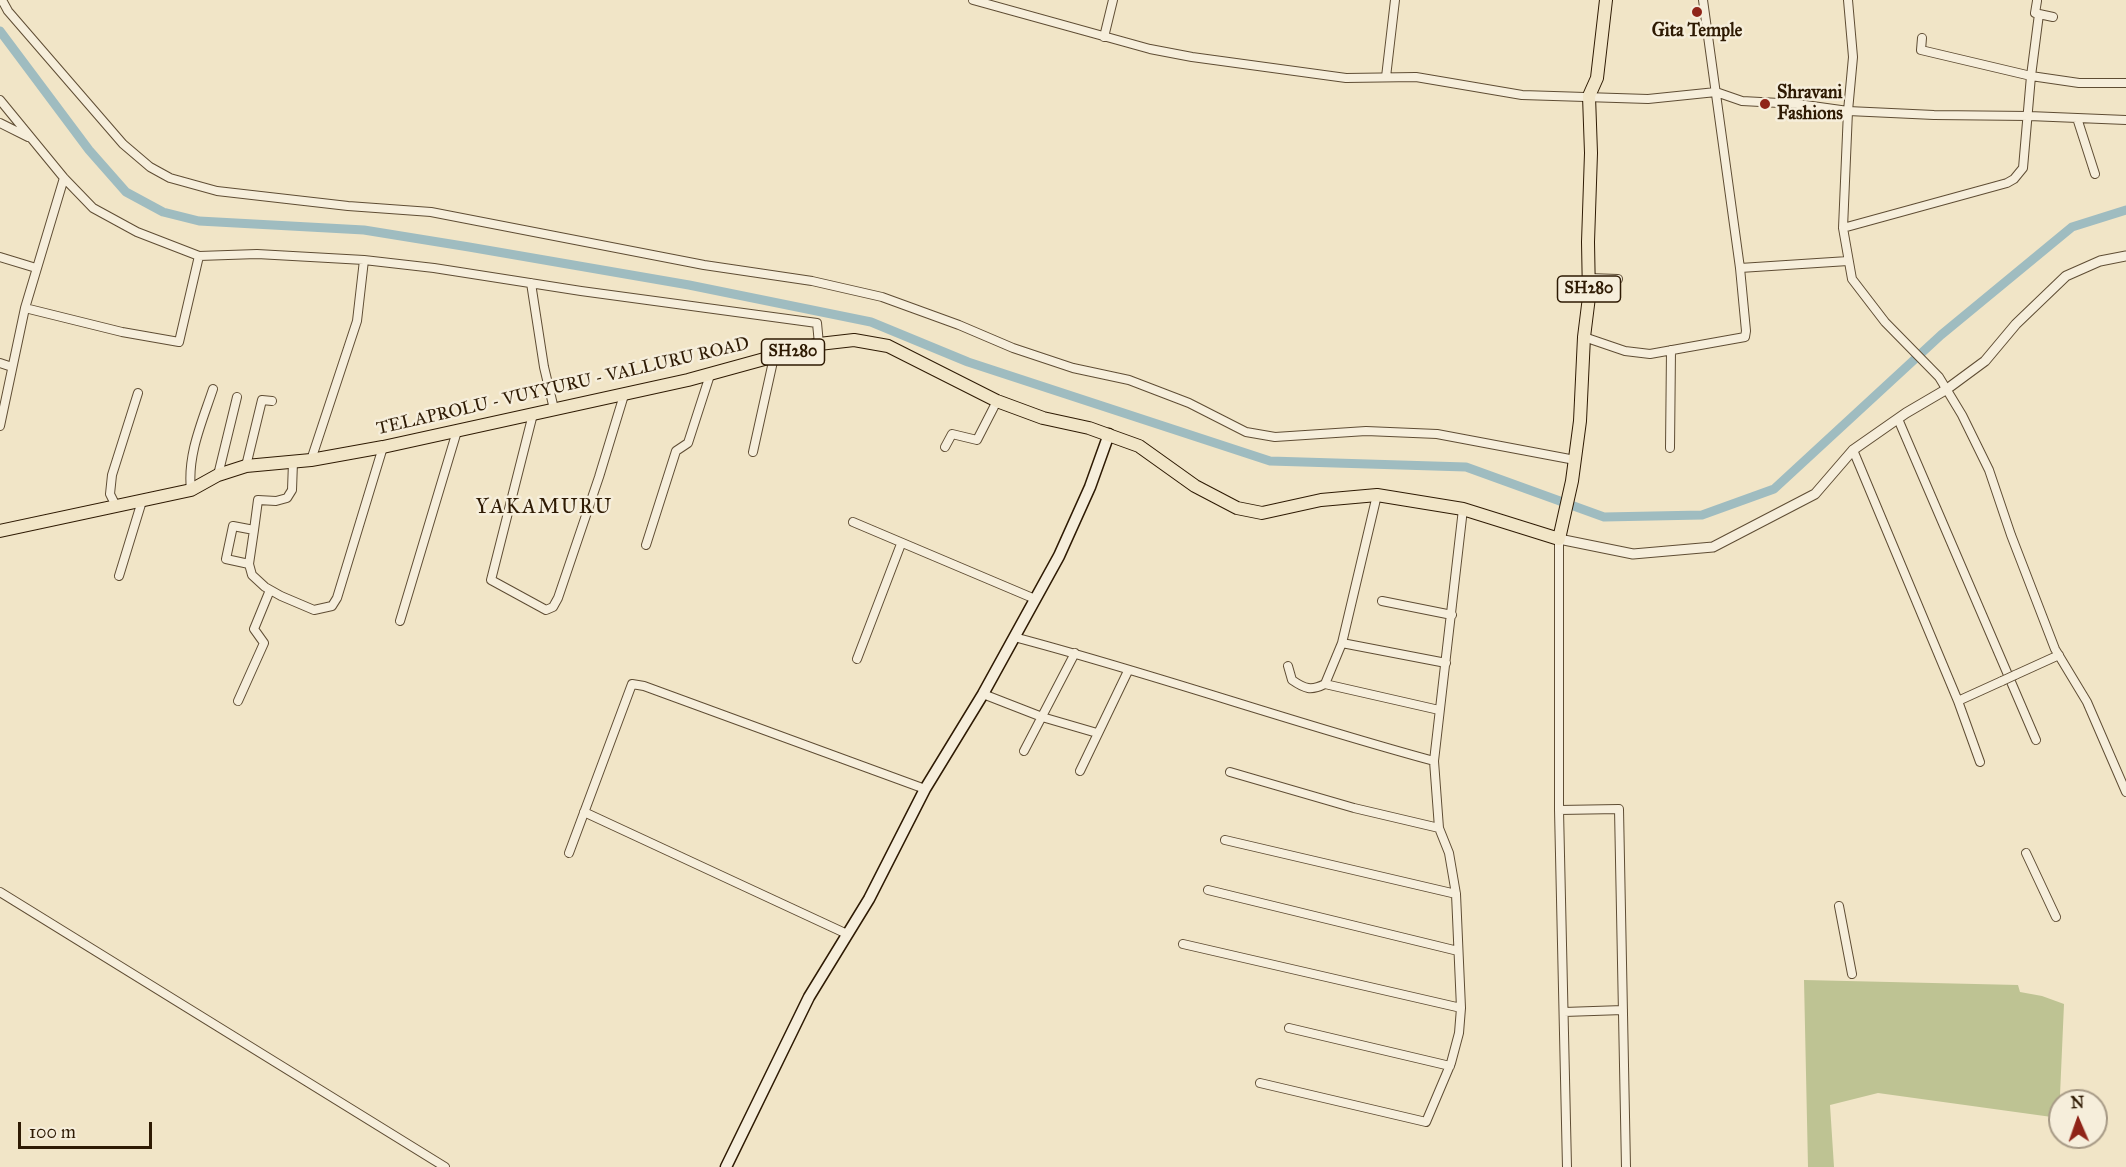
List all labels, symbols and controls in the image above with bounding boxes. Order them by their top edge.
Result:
marker: Gita Temple [1690,5,1704,19]
place label: Gita Temple [1652,21,1742,43]
place label: Shravani Fashions [1777,83,1843,125]
marker: Shravani Fashions [1758,97,1772,111]
road number: SH280 [1558,276,1620,302]
street label: TELAPROLU - VUYYURU - VALLURU ROAD [375,334,751,440]
road number: SH280 [762,339,824,365]
district label: YAKAMURU [476,495,612,521]
north arrow [2048,1089,2108,1149]
text: N [2070,1093,2085,1112]
scale bar [21,1110,154,1148]
text: 100 m [29,1121,76,1143]

